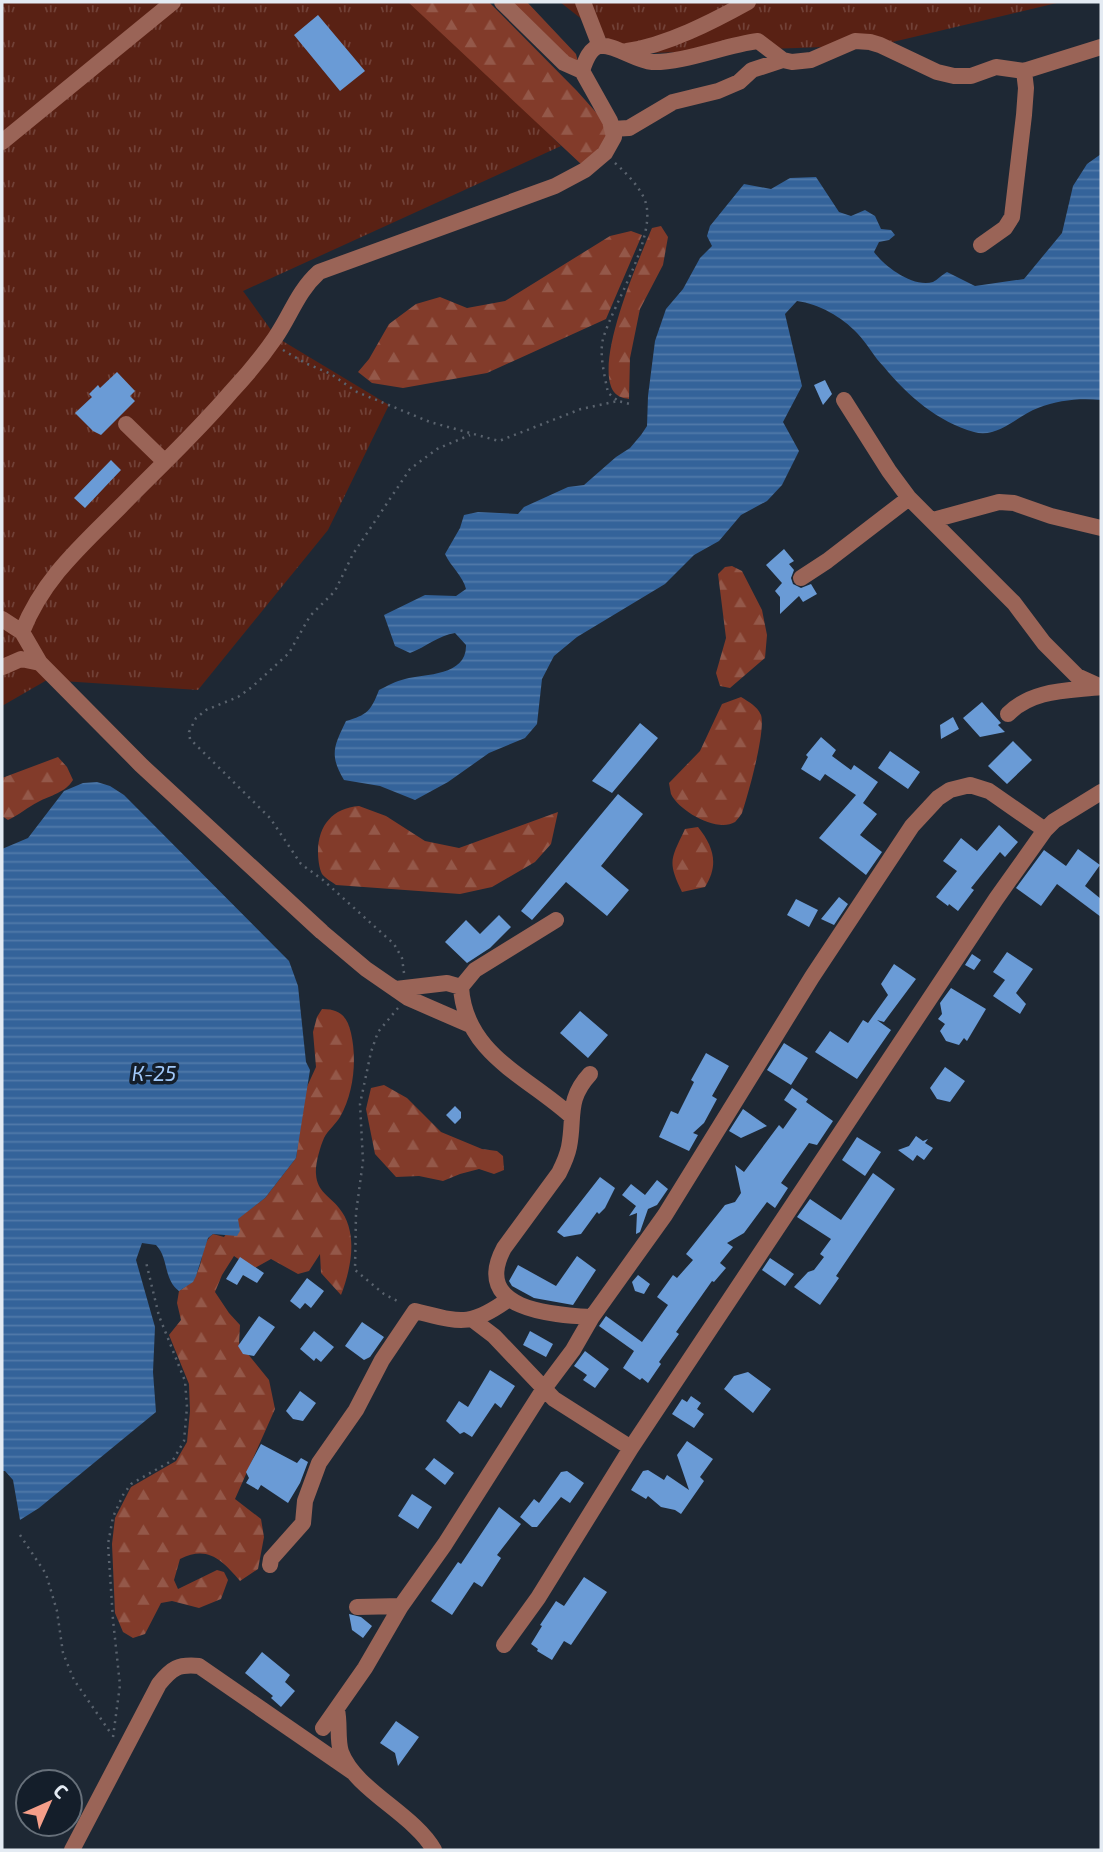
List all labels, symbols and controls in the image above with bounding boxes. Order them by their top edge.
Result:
water label: К-25 [132,1060,176,1085]
north arrow [14,1768,84,1838]
text: С [49,1779,73,1803]

